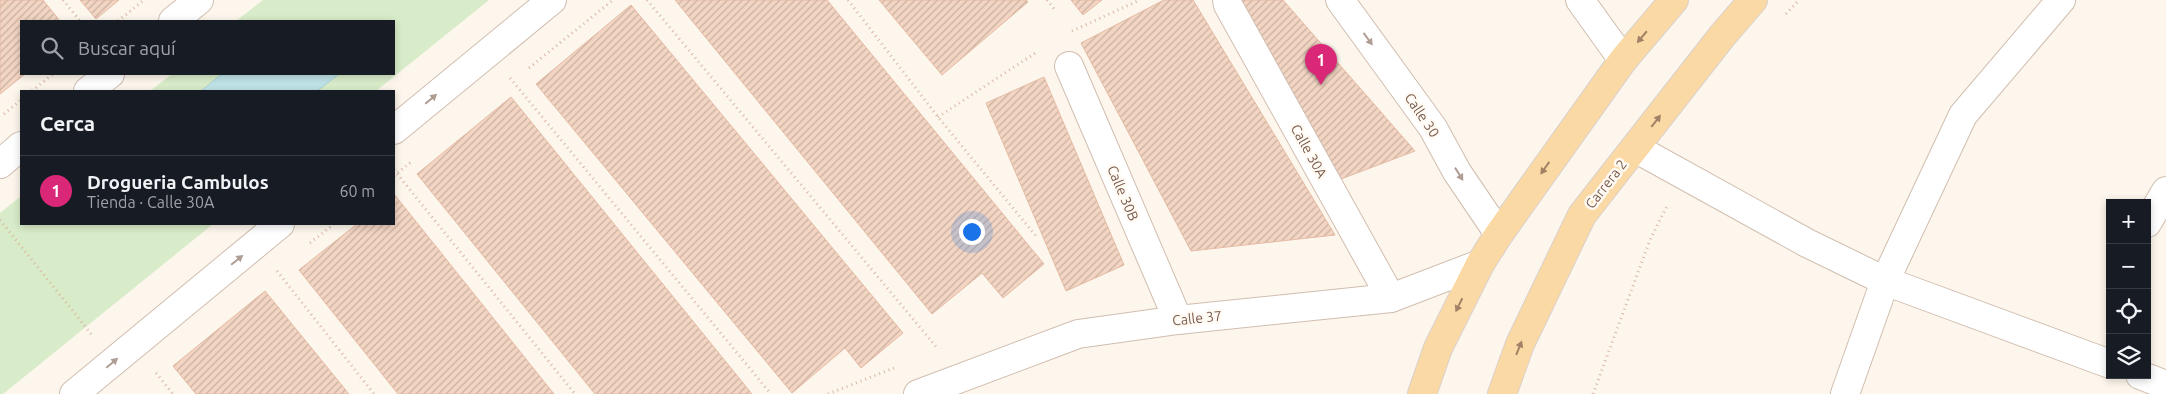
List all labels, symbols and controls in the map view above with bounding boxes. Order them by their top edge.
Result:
search box [20,20,395,75]
one-way arrow [1637,31,1648,43]
one-way arrow [1363,33,1373,46]
icon: search [38,34,66,62]
text: Buscar aquí [78,37,176,59]
pin: 1 [1305,44,1337,85]
street label: Calle 30 [1401,90,1443,140]
one-way arrow [425,94,438,105]
text: Cerca [40,111,95,135]
one-way arrow [1651,114,1661,128]
street label: Calle 30A [1288,121,1330,181]
street label: Carrera 2 [1582,156,1630,212]
one-way arrow [1540,161,1550,175]
street label: Calle 30B [1104,163,1142,223]
one-way arrow [1454,168,1464,181]
text: Drogueria Cambulos [87,171,269,193]
text: 1 [51,182,61,200]
text: 60 m [339,182,375,200]
text: Tienda · Calle 30A [87,193,214,211]
map controls [2106,199,2151,379]
button: + [2106,199,2151,244]
your location [959,219,985,245]
button: − [2106,244,2151,289]
one-way arrow [230,254,243,265]
button: locate [2106,289,2151,334]
one-way arrow [1455,298,1463,312]
street label: Calle 37 [1171,307,1223,329]
button: layers [2106,334,2151,379]
one-way arrow [1515,341,1523,355]
one-way arrow [105,357,117,369]

